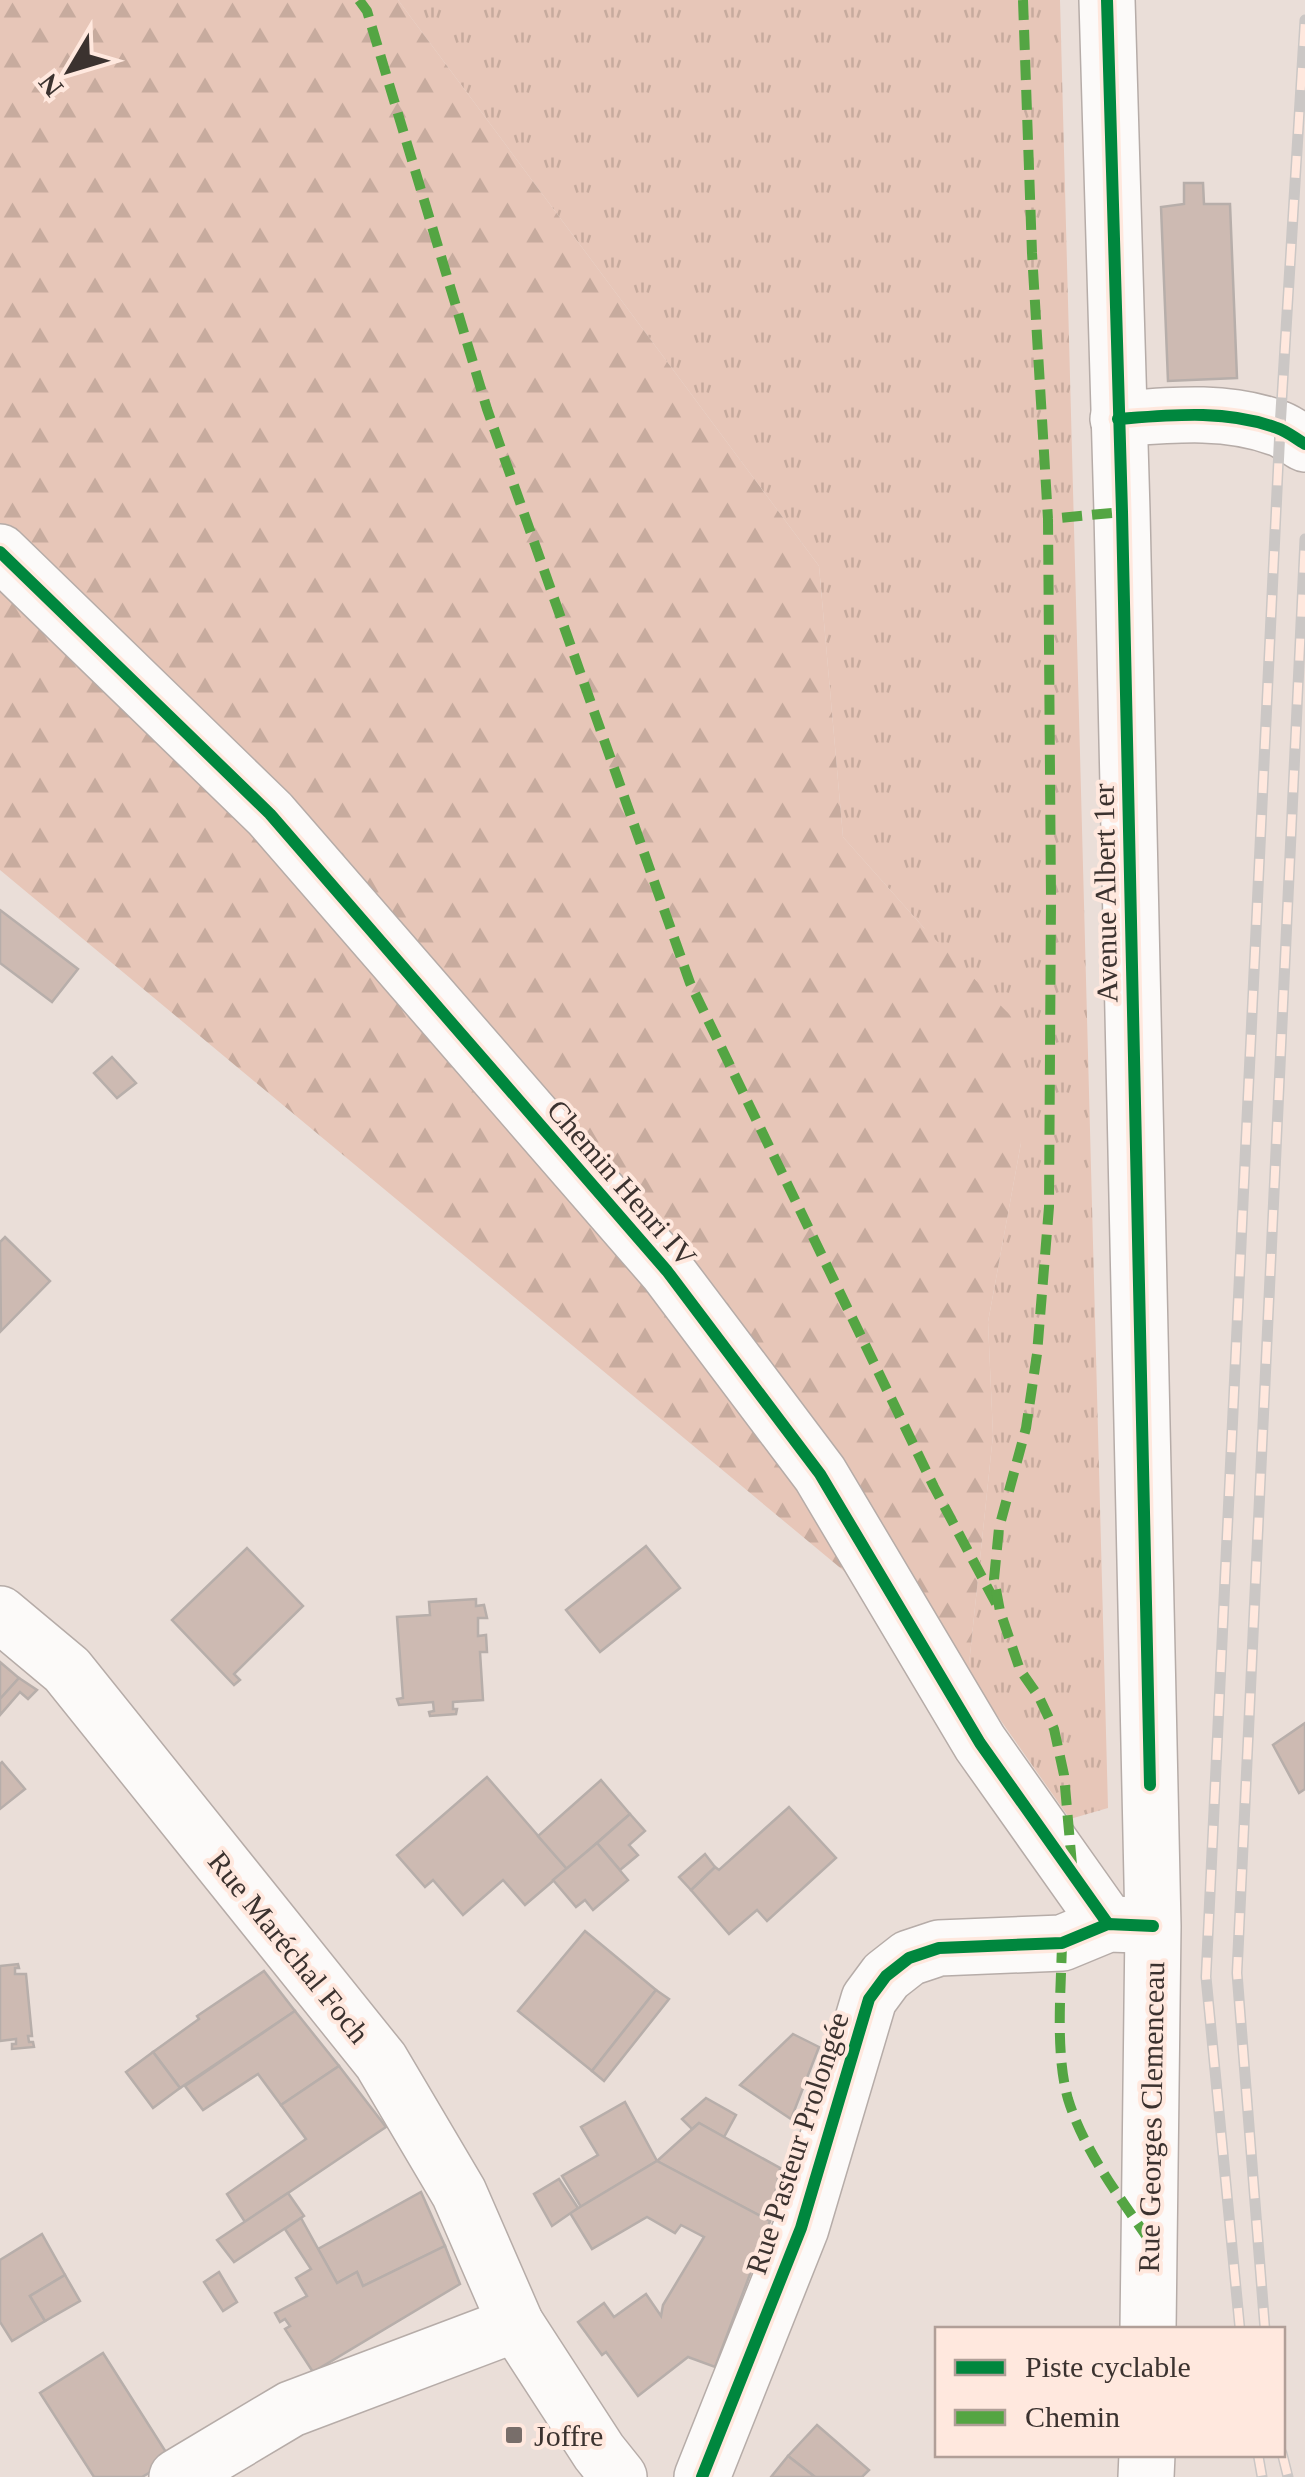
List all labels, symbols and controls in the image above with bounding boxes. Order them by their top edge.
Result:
north arrow [20,20,120,120]
text: N [32,68,69,103]
street label: Avenue Albert 1er [1087,783,1123,1003]
street label: Chemin Henri IV [541,1093,704,1273]
street label: Rue Maréchal Foch [202,1845,376,2049]
street label: Rue Georges Clemenceau [1132,1961,1170,2273]
street label: Rue Pasteur Prolongée [739,2008,855,2278]
legend [935,2327,1285,2457]
text: Piste cyclable [1025,2350,1191,2383]
text: Chemin [1025,2400,1120,2433]
place label: Joffre [534,2419,603,2452]
marker: Joffre [503,2424,525,2446]

